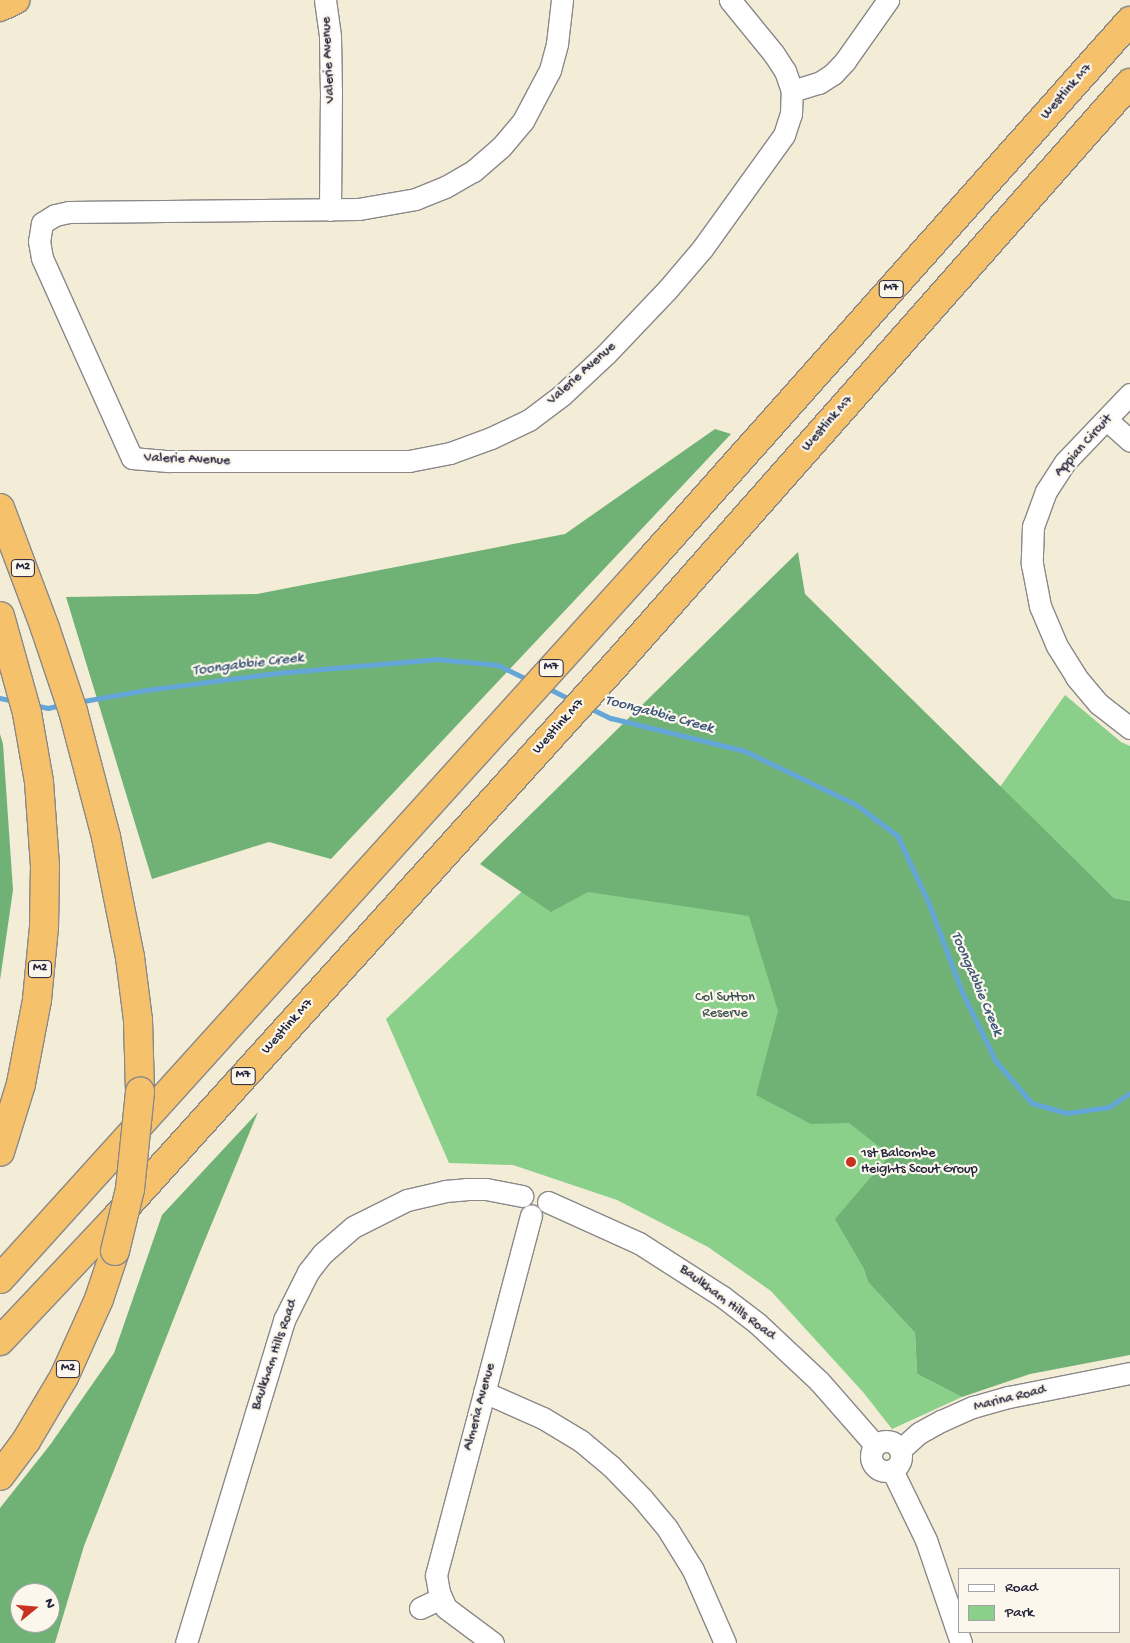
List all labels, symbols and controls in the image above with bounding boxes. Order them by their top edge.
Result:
street label: Valerie Avenue [318,16,340,104]
street label: Westlink M7 [1038,61,1096,123]
road number: M7 [878,280,904,298]
street label: Valerie Avenue [544,339,620,409]
street label: Westlink M7 [799,393,857,455]
street label: Appian Circuit [1052,411,1116,481]
street label: Valerie Avenue [143,450,231,470]
road number: M2 [10,558,36,578]
water label: Toongabbie Creek [192,649,304,681]
road number: M7 [538,658,564,678]
water label: Toongabbie Creek [603,692,715,738]
street label: Westlink M7 [530,696,588,758]
water label: Toongabbie Creek [946,929,1006,1039]
road number: M2 [28,960,52,979]
park label: Col Sutton Reserve [695,990,755,1022]
street label: Westlink M7 [259,996,317,1058]
road number: M7 [230,1066,256,1086]
place label: 1st Balcombe Heights Scout Group [861,1146,978,1178]
marker: 1st Balcombe Heights Scout Group [845,1156,857,1168]
street label: Baulkham Hills Road [676,1262,778,1344]
street label: Baulkham Hills Road [248,1298,302,1412]
road number: M2 [56,1360,80,1378]
street label: Almeria Avenue [460,1362,500,1452]
street label: Marina Road [972,1382,1048,1416]
legend [958,1568,1120,1633]
text: Road [1005,1579,1038,1597]
north arrow [10,1583,60,1633]
text: N [39,1597,58,1611]
text: Park [1005,1604,1034,1622]

